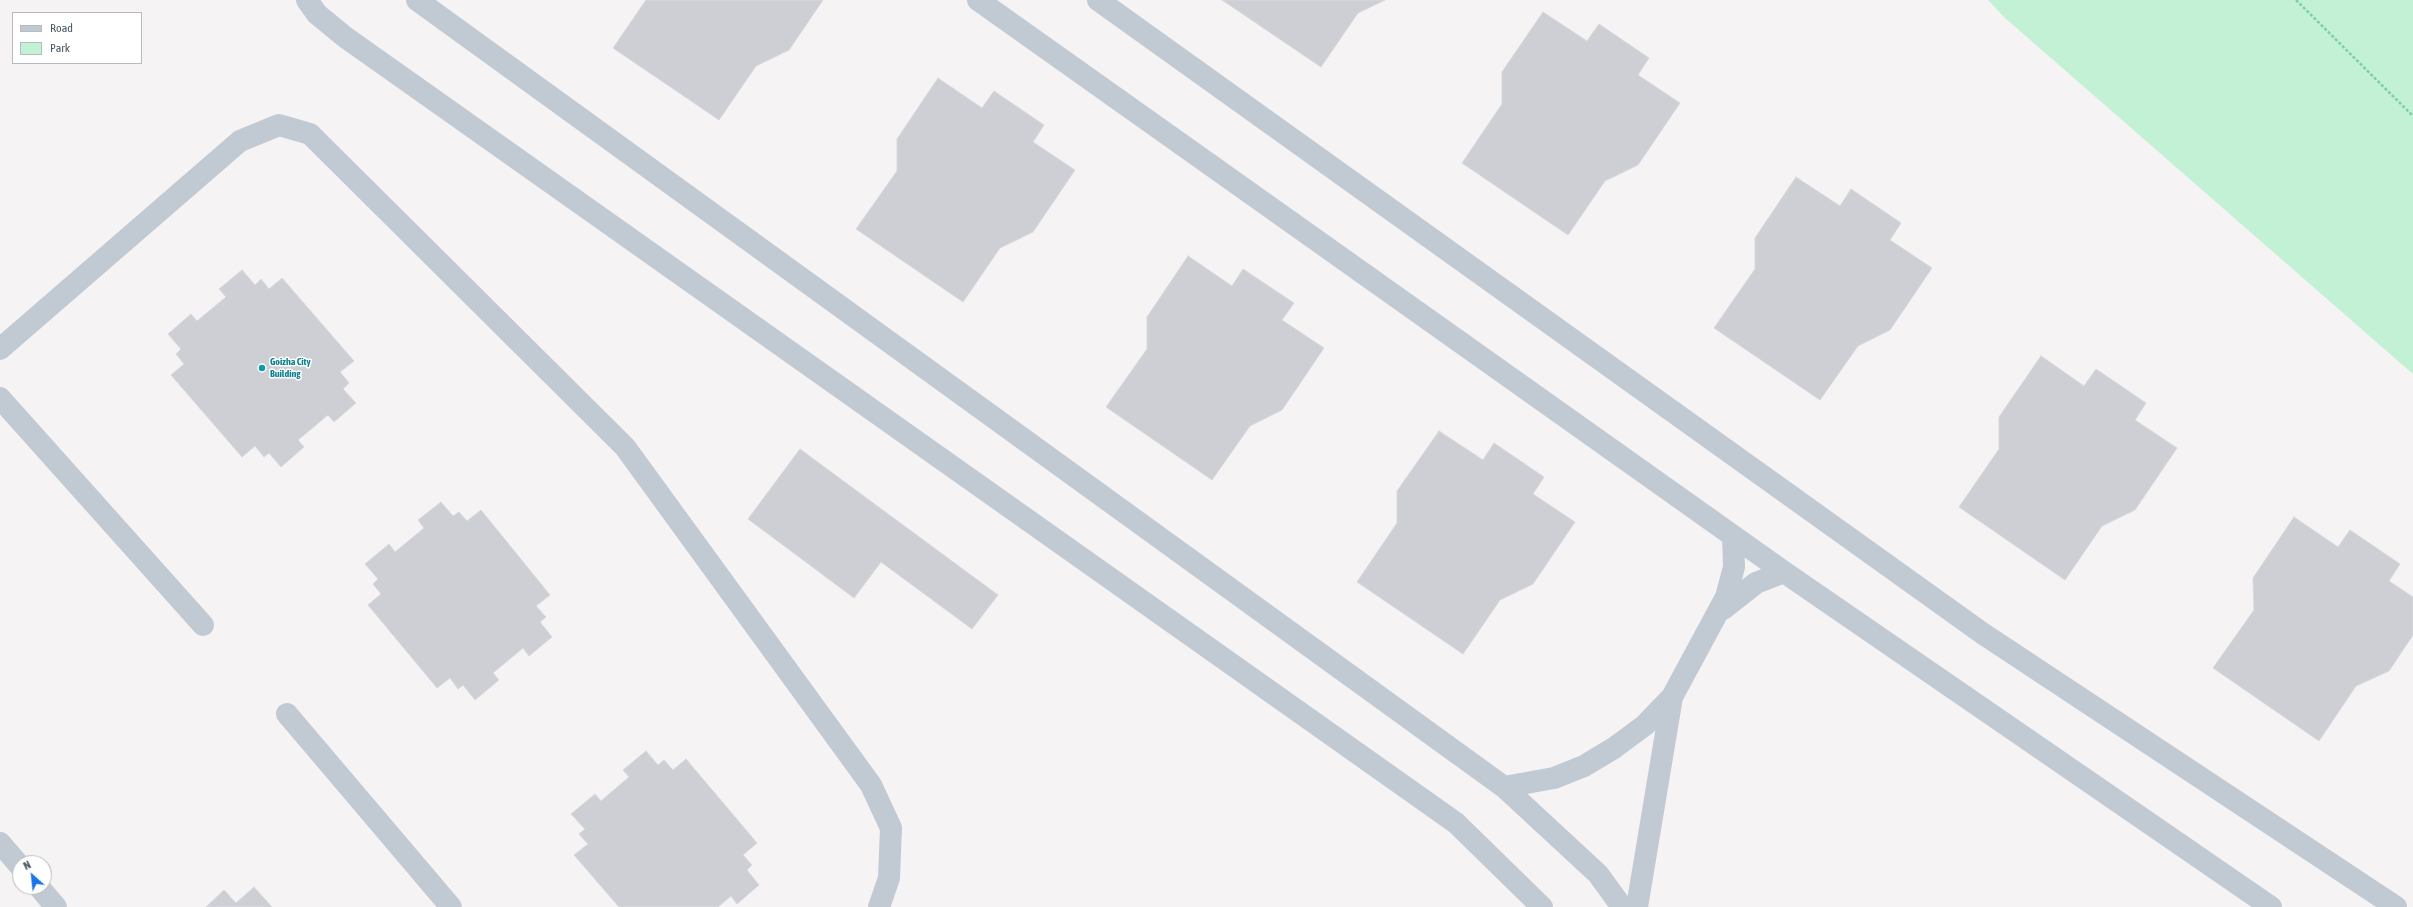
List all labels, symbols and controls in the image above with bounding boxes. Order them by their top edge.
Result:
legend [12,12,142,64]
text: Road [50,21,73,35]
text: Park [50,41,70,55]
place label: Goizha City Building [270,356,311,380]
marker: Goizha City Building [257,363,267,373]
north arrow [12,855,52,895]
text: N [21,858,33,872]

